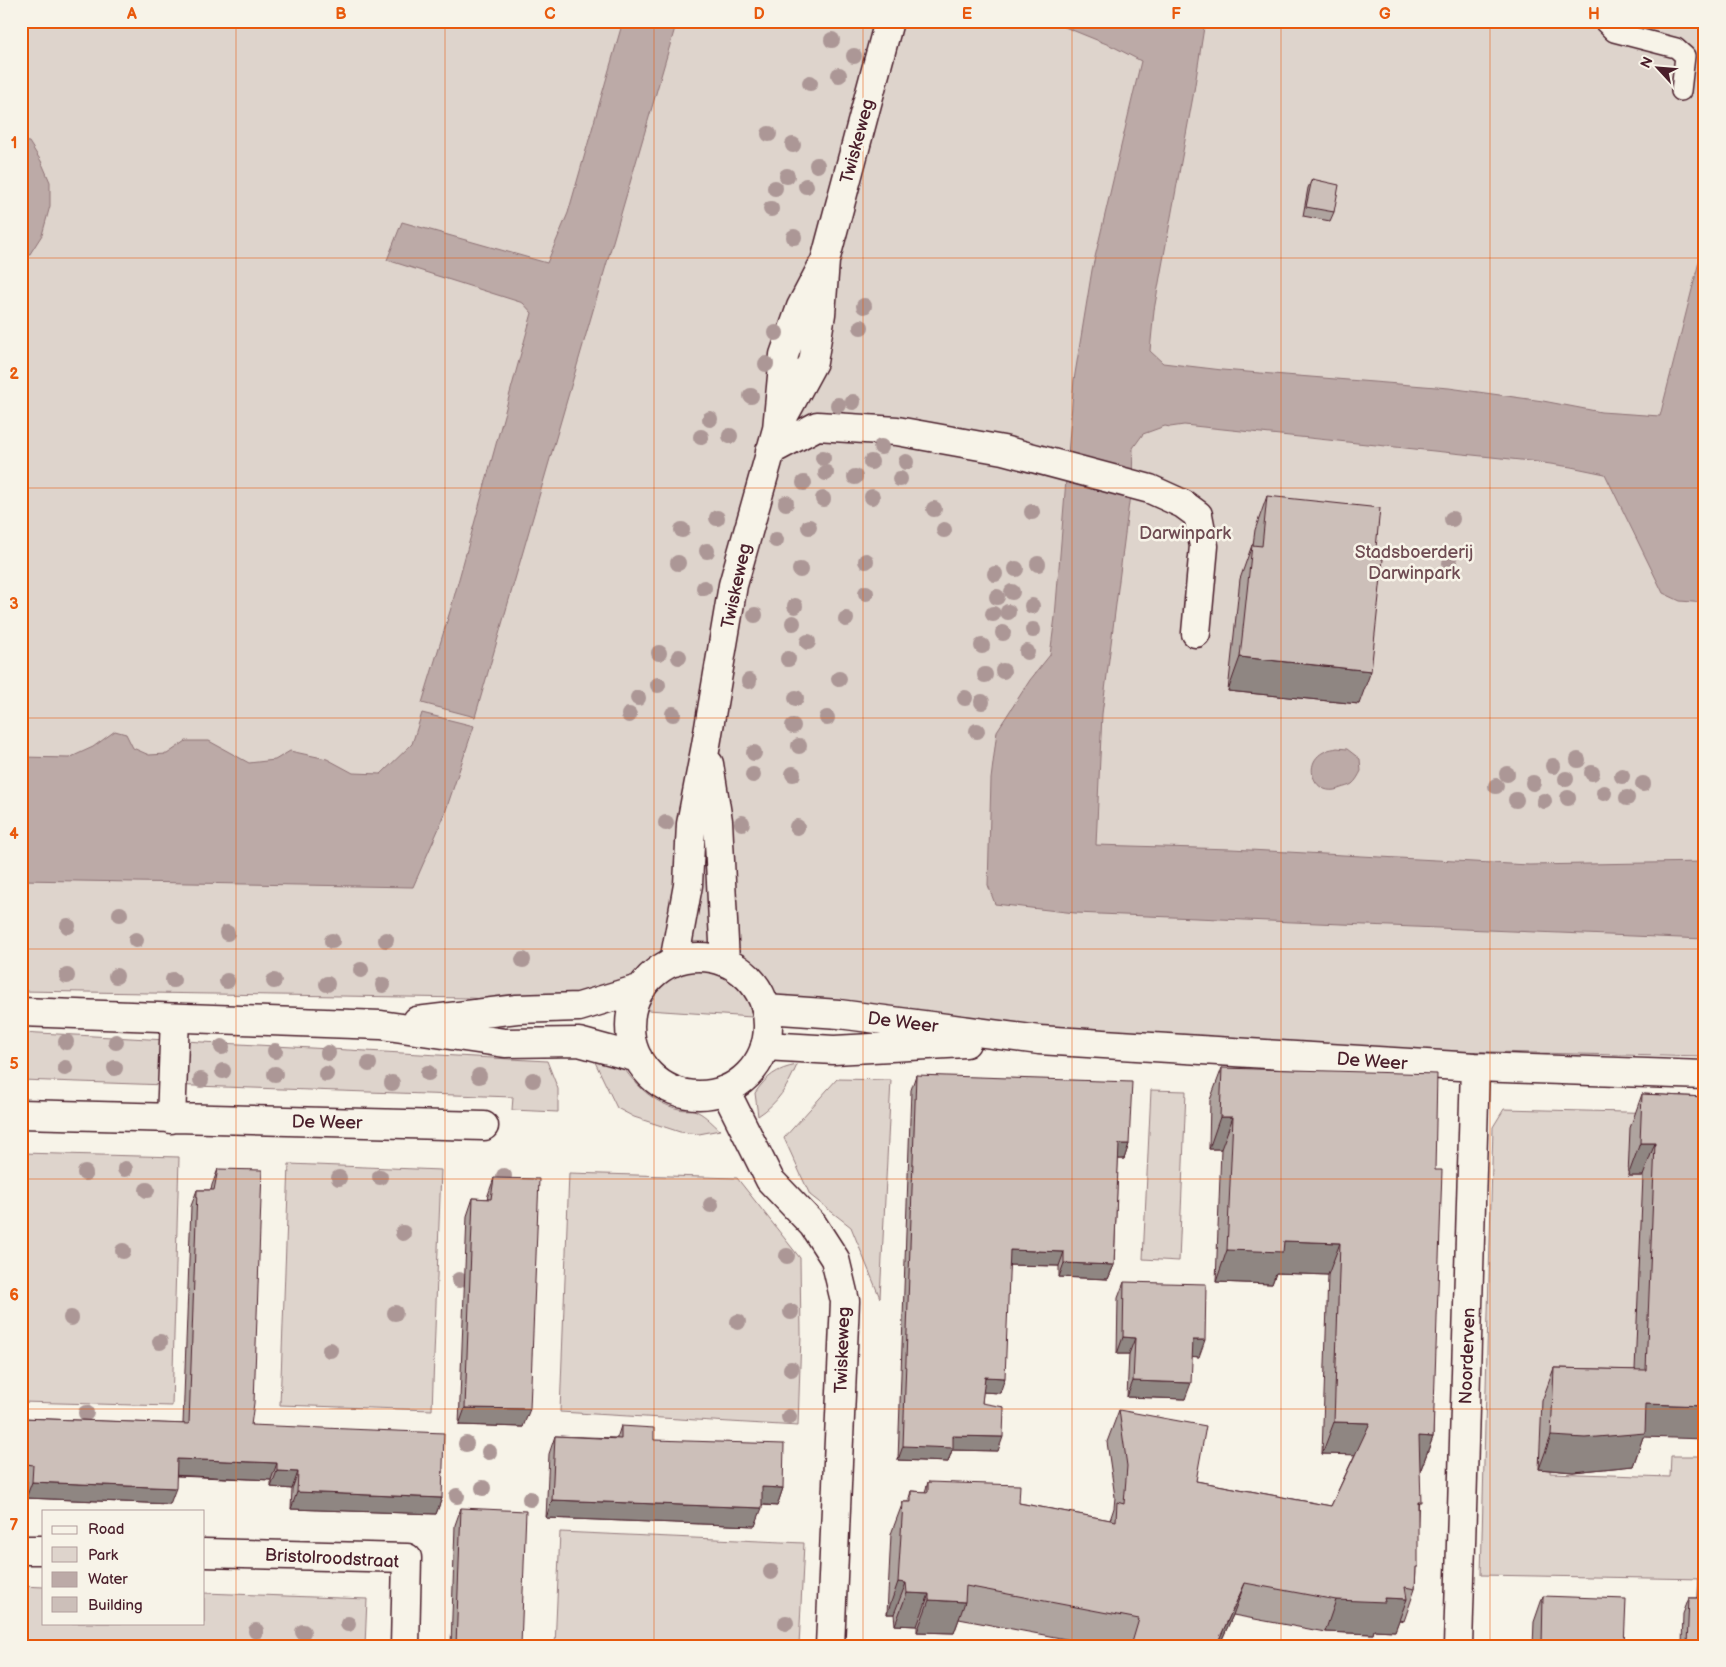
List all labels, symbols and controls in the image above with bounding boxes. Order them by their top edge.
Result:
text: A [126,5,137,24]
text: B [335,5,347,24]
text: C [544,5,556,24]
text: D [753,5,765,24]
text: E [962,5,972,24]
text: F [1171,5,1181,24]
text: G [1379,5,1391,24]
text: H [1588,5,1600,24]
north arrow [1634,42,1684,92]
text: N [1637,54,1657,71]
street label: Twiskeweg [836,97,879,186]
text: 1 [11,134,17,153]
text: 2 [9,365,19,384]
park label: Darwinpark [1139,523,1231,544]
street label: Twiskeweg [717,542,756,631]
park label: Stadsboerderij Darwinpark [1355,542,1473,584]
text: 3 [9,595,19,614]
text: 4 [9,825,19,844]
street label: De Weer [866,1008,940,1037]
street label: De Weer [1336,1049,1409,1074]
text: 5 [9,1055,19,1074]
street label: De Weer [291,1111,363,1134]
text: 6 [9,1286,19,1305]
street label: Twiskeweg [830,1306,855,1394]
street label: Noorderven [1455,1307,1480,1405]
legend [42,1510,205,1624]
text: 7 [10,1516,19,1535]
text: Road [88,1520,124,1539]
street label: Bristolroodstraat [264,1544,400,1573]
text: Park [88,1546,119,1565]
text: Water [88,1570,128,1589]
text: Building [88,1596,143,1615]

